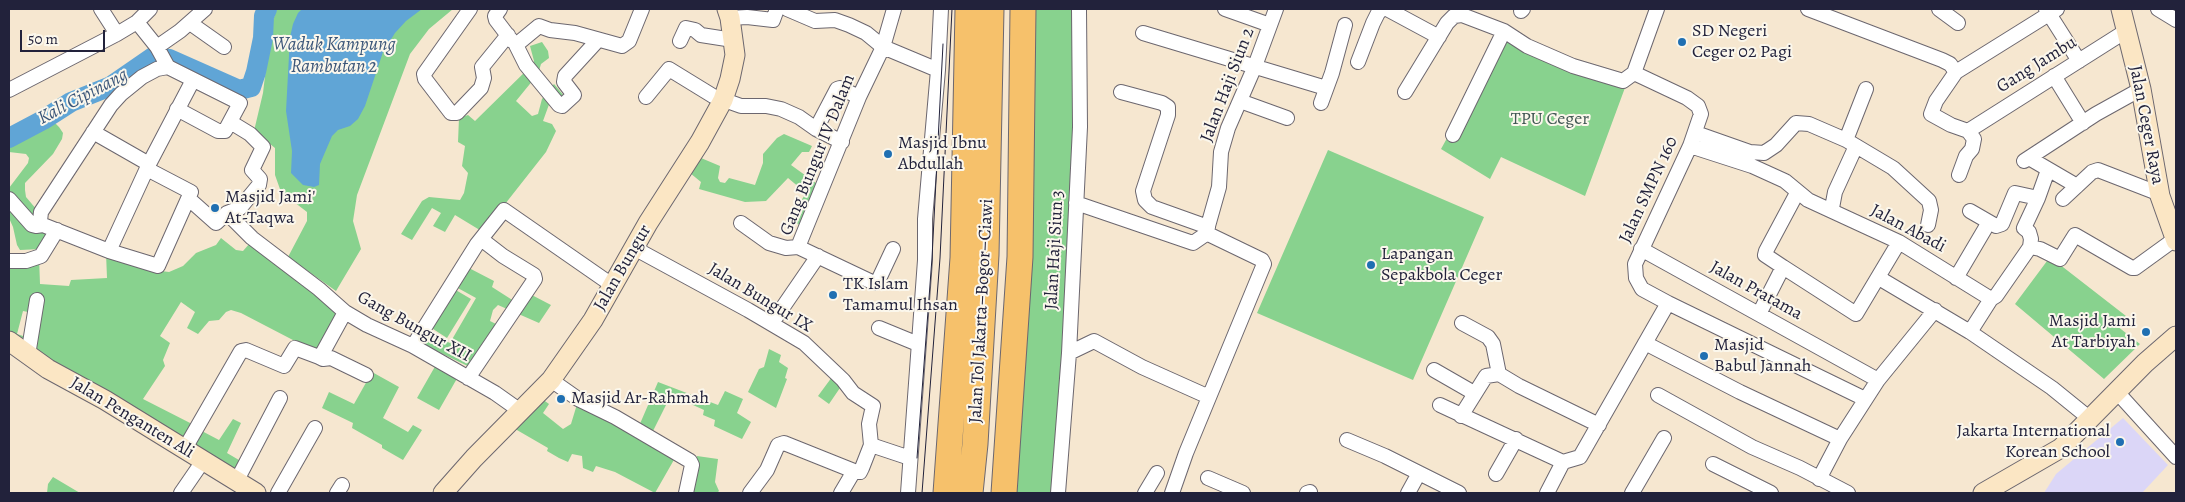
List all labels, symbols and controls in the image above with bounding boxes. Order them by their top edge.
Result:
scale bar [22,20,108,52]
place label: SD Negeri Ceger 02 Pagi [1692,21,1792,64]
street label: Jalan Haji Siun 2 [1196,25,1260,145]
text: 50 m [28,29,58,49]
street label: Gang Jambu [1993,32,2081,98]
water label: Waduk Kampung Rambutan 2 [272,34,396,78]
marker: SD Negeri Ceger 02 Pagi [1676,36,1688,48]
water label: Kali Cipinang [34,64,132,130]
street label: Jalan Ceger Raya [2124,64,2168,186]
street label: Gang Bungur IV Dalam [776,71,860,239]
park label: TPU Ceger [1511,109,1589,131]
place label: Masjid Ibnu Abdullah [898,133,987,176]
street label: Jalan SMPN 160 [1615,133,1683,247]
marker: Masjid Ibnu Abdullah [882,148,894,160]
place label: Masjid Jami' At-Taqwa [225,187,315,230]
street label: Jalan Haji Siun 3 [1041,190,1069,310]
street label: Jalan Tol Jakarta–Bogor–Ciawi [965,198,999,424]
street label: Jalan Abadi [1867,200,1949,258]
marker: Masjid Jami' At-Taqwa [209,202,221,214]
street label: Jalan Bungur [590,221,656,315]
place label: Lapangan Sepakbola Ceger [1381,244,1502,286]
street label: Jalan Pratama [1706,257,1806,325]
street label: Jalan Bungur IX [704,258,816,338]
marker: Lapangan Sepakbola Ceger [1365,259,1377,271]
place label: TK Islam Tamamul Ihsan [843,274,958,316]
street label: Gang Bungur XII [353,287,475,367]
marker: TK Islam Tamamul Ihsan [827,289,839,301]
place label: Masjid Jami At Tarbiyah [2049,311,2136,354]
marker: Masjid Jami At Tarbiyah [2140,326,2152,338]
place label: Masjid Babul Jannah [1714,335,1811,378]
marker: Masjid Babul Jannah [1698,350,1710,362]
street label: Jalan Penganten Ali [66,372,198,464]
place label: Masjid Ar-Rahmah [571,388,709,410]
marker: Masjid Ar-Rahmah [555,393,567,405]
place label: Jakarta International Korean School [1957,421,2110,464]
marker: Jakarta International Korean School [2114,436,2126,448]

